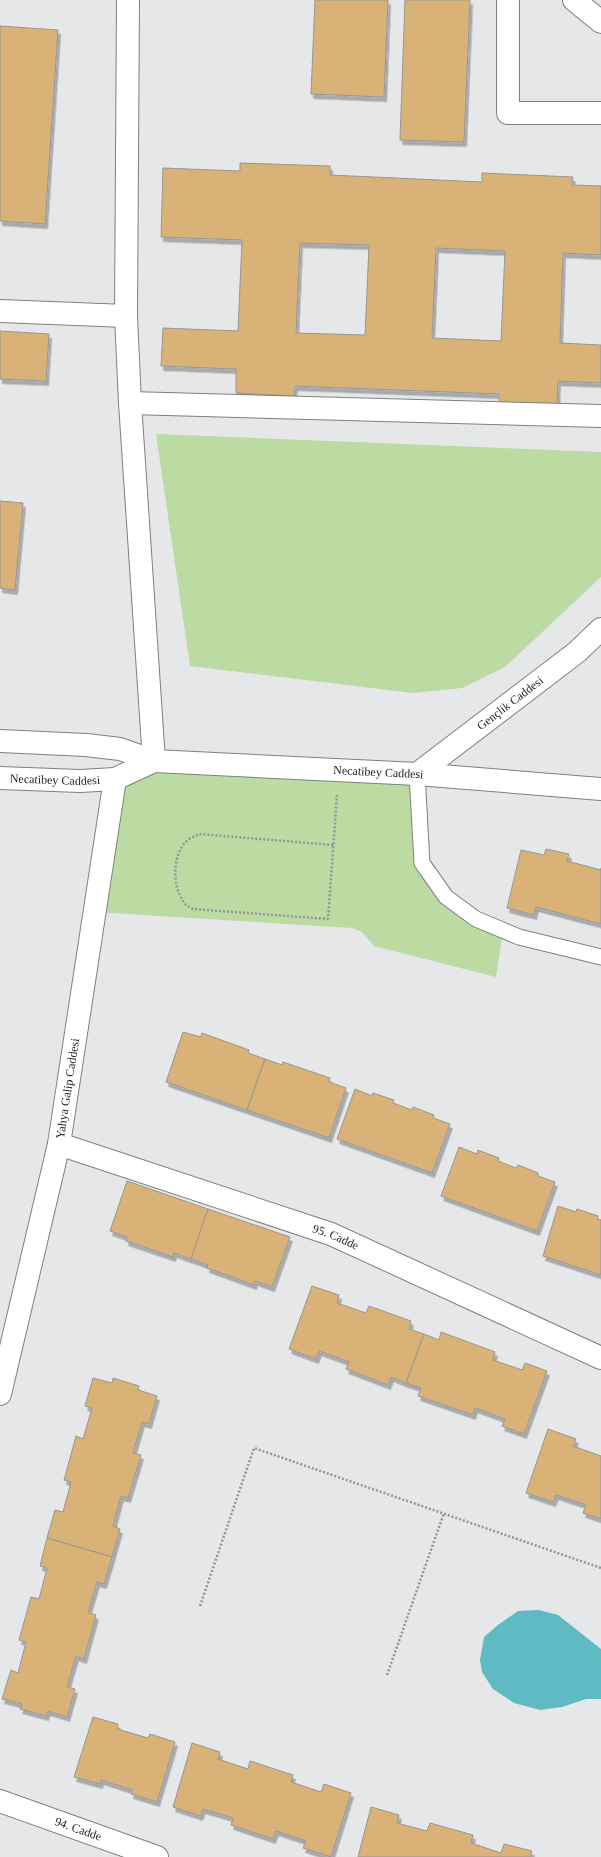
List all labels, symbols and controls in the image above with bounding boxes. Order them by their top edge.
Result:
street label: Gençlik Caddesi [474,673,546,733]
street label: Necatibey Caddesi [333,763,425,782]
street label: Necatibey Caddesi [10,771,101,788]
street label: Yahya Galip Caddesi [53,1037,82,1140]
street label: 95. Cadde [311,1221,361,1253]
street label: 94. Cadde [53,1814,103,1844]

